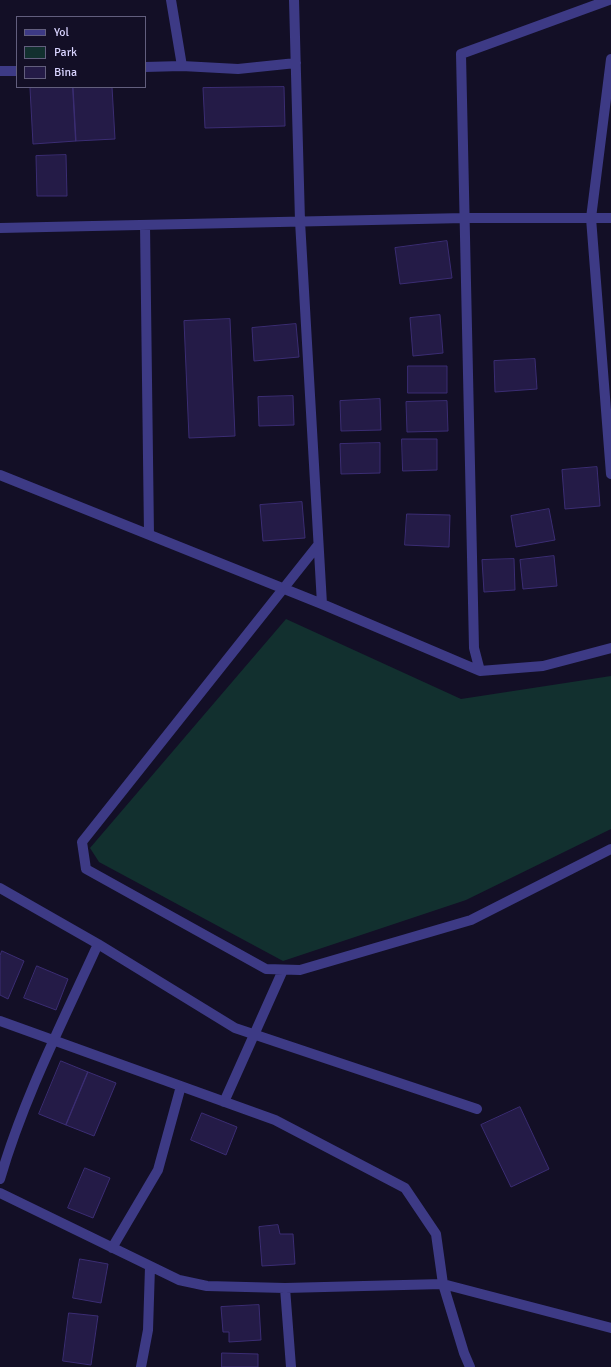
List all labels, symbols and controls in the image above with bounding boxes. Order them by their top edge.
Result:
legend [16,16,146,88]
text: Yol [54,25,69,40]
text: Park [54,45,77,60]
text: Bina [54,65,77,80]

